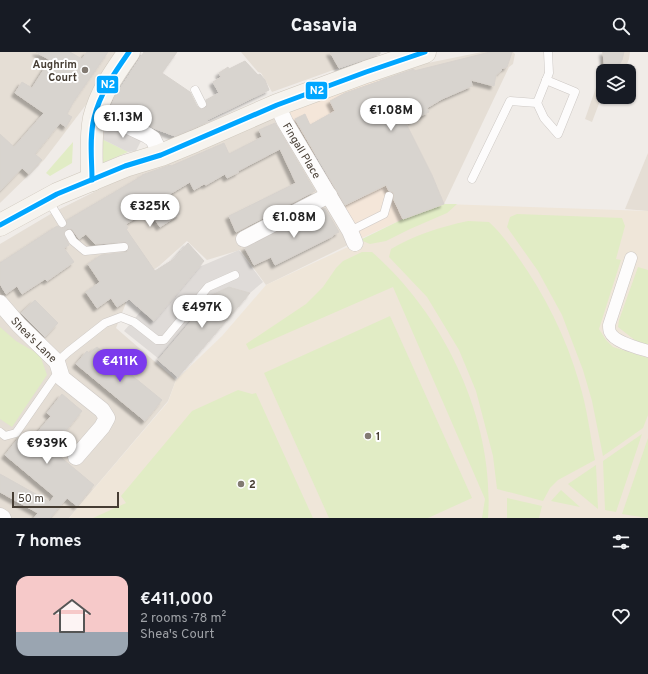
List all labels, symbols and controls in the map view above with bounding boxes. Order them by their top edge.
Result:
icon: back [16,15,38,37]
text: Casavia [291,15,357,38]
icon: search [610,15,632,37]
place label: Aughrim Court [32,58,77,85]
map controls [596,64,636,104]
button: layers [596,64,636,104]
marker: Aughrim Court [80,65,90,75]
line badge: N2 [96,75,119,94]
text: N2 [101,78,115,92]
line badge: N2 [305,81,328,100]
text: N2 [310,84,324,98]
pin: €1.08M [358,98,424,132]
text: €1.08M [369,103,413,119]
pin: €1.13M [90,105,156,139]
text: €1.13M [103,110,143,126]
street label: Fingall Place [279,120,323,182]
pin: €325K [122,194,178,228]
text: €325K [130,199,170,215]
pin: €1.08M [261,205,327,239]
text: €1.08M [272,210,316,226]
pin: €497K [174,295,230,329]
text: €497K [182,300,222,316]
street label: Shea's Lane [7,315,59,366]
pin: €411K [92,349,148,383]
text: €411K [102,354,138,370]
place label: 1 [376,430,380,444]
pin: €939K [19,431,75,465]
marker: 1 [363,431,373,441]
text: €939K [26,436,68,452]
place label: 2 [249,478,256,492]
marker: 2 [236,479,246,489]
scale bar [12,490,119,509]
text: 50 m [18,492,44,506]
text: 7 homes [16,531,82,553]
icon: filters [610,531,632,553]
text: €411,000 [140,589,213,611]
icon: home [48,592,96,640]
icon: heart [610,605,632,627]
text: 2 rooms · 78 m² [140,611,226,627]
text: Shea's Court [140,627,214,643]

